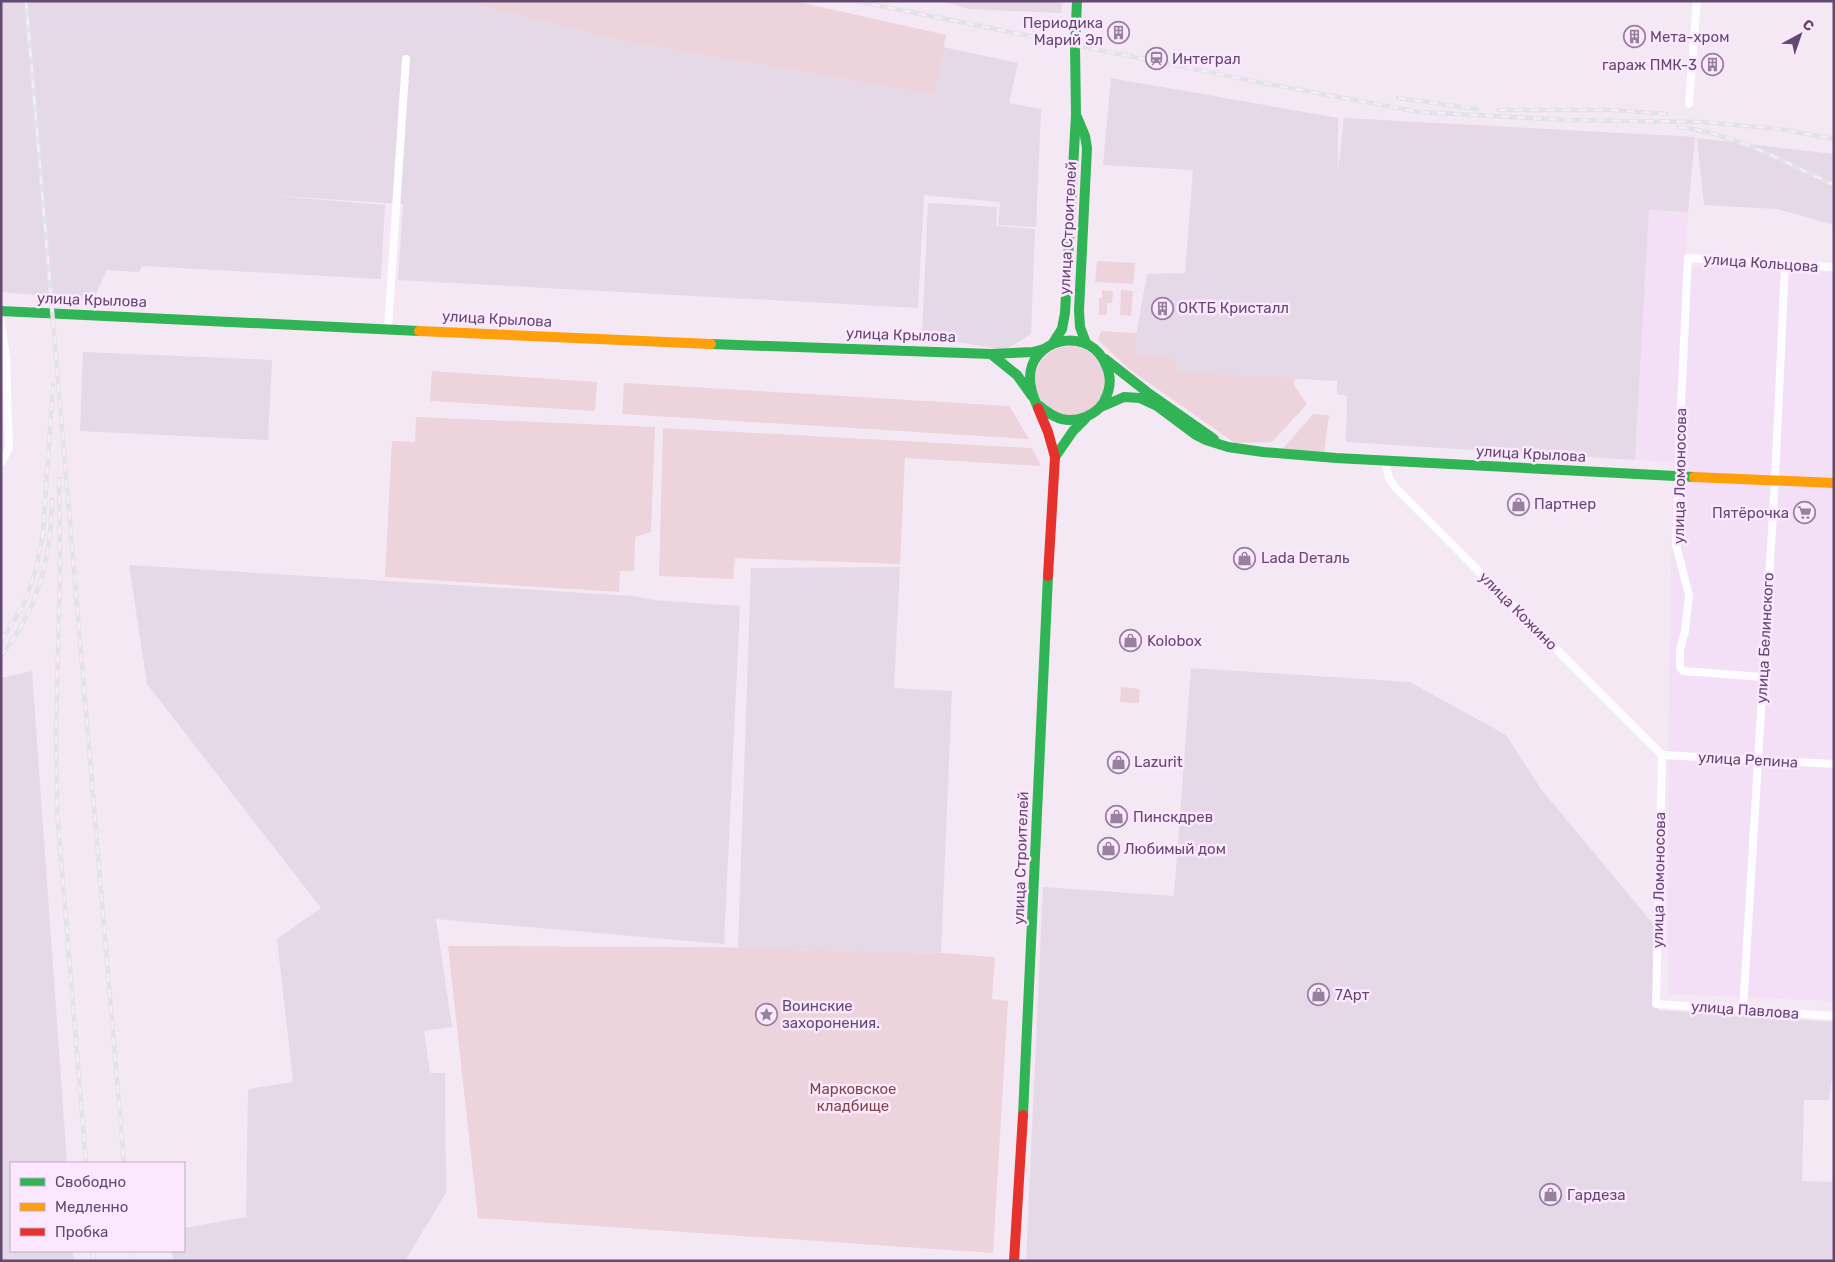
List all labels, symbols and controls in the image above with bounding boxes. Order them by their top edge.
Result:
north arrow [1775,10,1825,60]
place label: Периодика Марий Эл [1023,14,1103,49]
text: С [1799,16,1817,35]
building icon: Периодика Марий Эл [1107,20,1131,44]
building icon: Мета-хром [1622,25,1646,49]
place label: Мета-хром [1650,28,1729,46]
station icon: Интеграл [1144,47,1168,71]
place label: Интеграл [1172,50,1241,68]
building icon: гараж ПМК-3 [1701,53,1725,77]
place label: гараж ПМК-3 [1602,56,1697,74]
street label: улица Строителей [1056,161,1080,295]
street label: улица Кольцова [1703,250,1819,276]
street label: улица Крылова [37,289,147,311]
building icon: ОКТБ Кристалл [1150,296,1174,320]
place label: ОКТБ Кристалл [1178,299,1289,317]
street label: улица Крылова [442,307,552,331]
street label: улица Крылова [846,324,956,346]
street label: улица Ломоносова [1670,408,1690,544]
street label: улица Крылова [1476,442,1586,466]
shop icon: Партнер [1506,492,1530,516]
place label: Партнер [1534,495,1596,513]
supermarket icon: Пятёрочка [1793,501,1817,525]
place label: Пятёрочка [1712,504,1789,522]
shop icon: Lada Dеталь [1233,546,1257,570]
place label: Lada Dеталь [1261,549,1350,567]
street label: улица Кожино [1475,568,1561,654]
street label: улица Белинского [1753,572,1777,704]
shop icon: Kolobox [1119,629,1143,653]
place label: Kolobox [1147,632,1202,650]
street label: улица Репина [1697,748,1799,772]
shop icon: Lazurit [1106,750,1130,774]
place label: Lazurit [1134,753,1183,771]
street label: улица Строителей [1010,791,1032,925]
shop icon: Пинскдрев [1105,805,1129,829]
place label: Пинскдрев [1133,808,1213,826]
street label: улица Ломоносова [1649,812,1669,948]
shop icon: Любимый дом [1096,837,1120,861]
place label: Любимый дом [1124,840,1226,858]
shop icon: 7Арт [1307,983,1331,1007]
place label: 7Арт [1335,986,1370,1004]
place label: Воинские захоронения. [782,997,880,1032]
street label: улица Павлова [1690,997,1800,1023]
place icon: Воинские захоронения. [754,1003,778,1027]
park label: Марковское кладбище [810,1080,896,1115]
legend [10,1162,185,1252]
text: Свободно [55,1173,126,1191]
shop icon: Гардеза [1539,1183,1563,1207]
place label: Гардеза [1567,1186,1625,1204]
text: Медленно [55,1198,128,1216]
text: Пробка [55,1223,108,1241]

